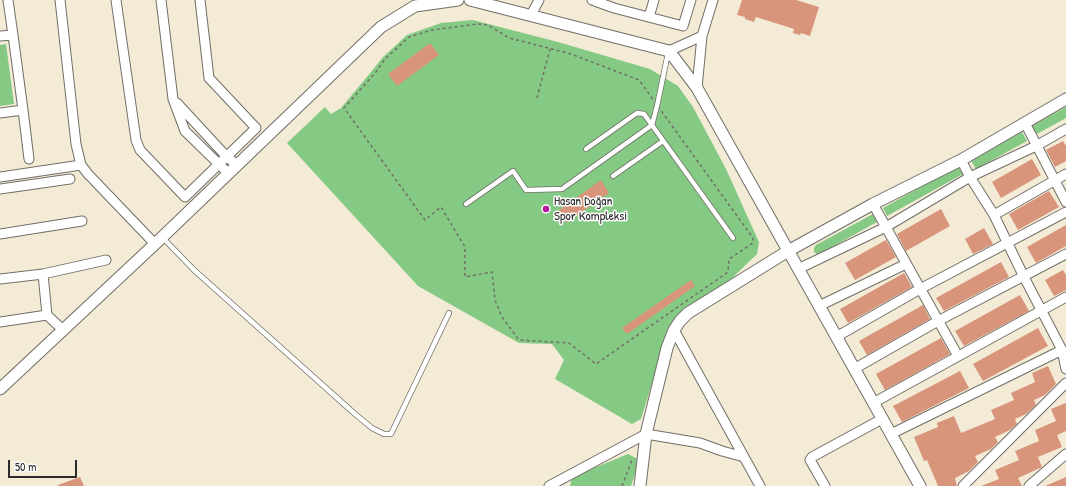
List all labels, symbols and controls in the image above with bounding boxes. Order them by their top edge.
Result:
place label: Hasan Doğan Spor Kompleksi [554,194,627,225]
marker: Hasan Doğan Spor Kompleksi [541,204,551,214]
scale bar [10,452,79,478]
text: 50 m [15,458,36,475]

